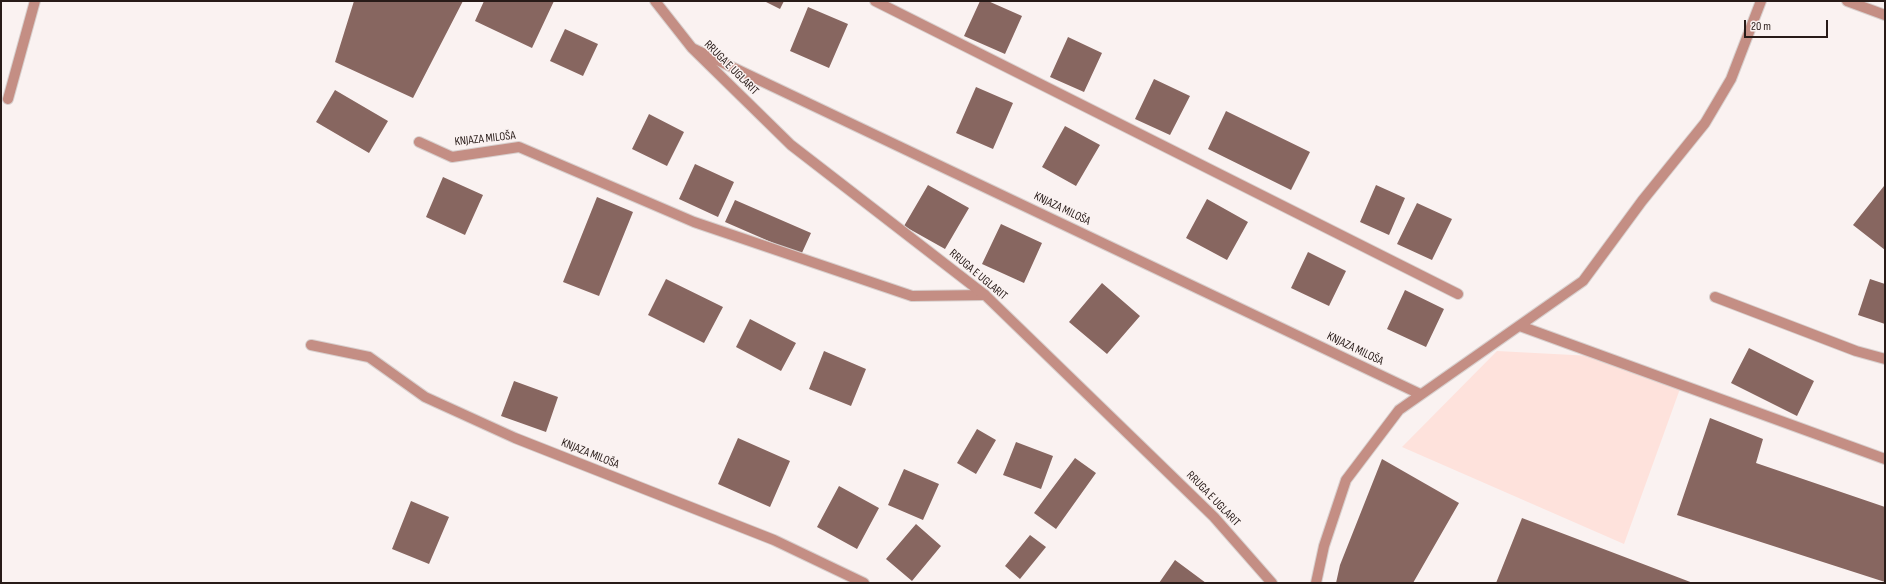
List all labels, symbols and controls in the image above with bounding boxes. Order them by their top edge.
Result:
scale bar [1746,12,1830,38]
text: 20 m [1751,19,1771,34]
street label: RRUGA E UGLARIT [701,38,761,98]
street label: KNJAZA MILOŠA [454,129,516,149]
street label: KNJAZA MILOŠA [1031,189,1093,229]
street label: RRUGA E UGLARIT [946,247,1010,303]
street label: KNJAZA MILOŠA [1324,329,1386,369]
street label: KNJAZA MILOŠA [559,436,621,472]
street label: RRUGA E UGLARIT [1183,468,1243,530]

